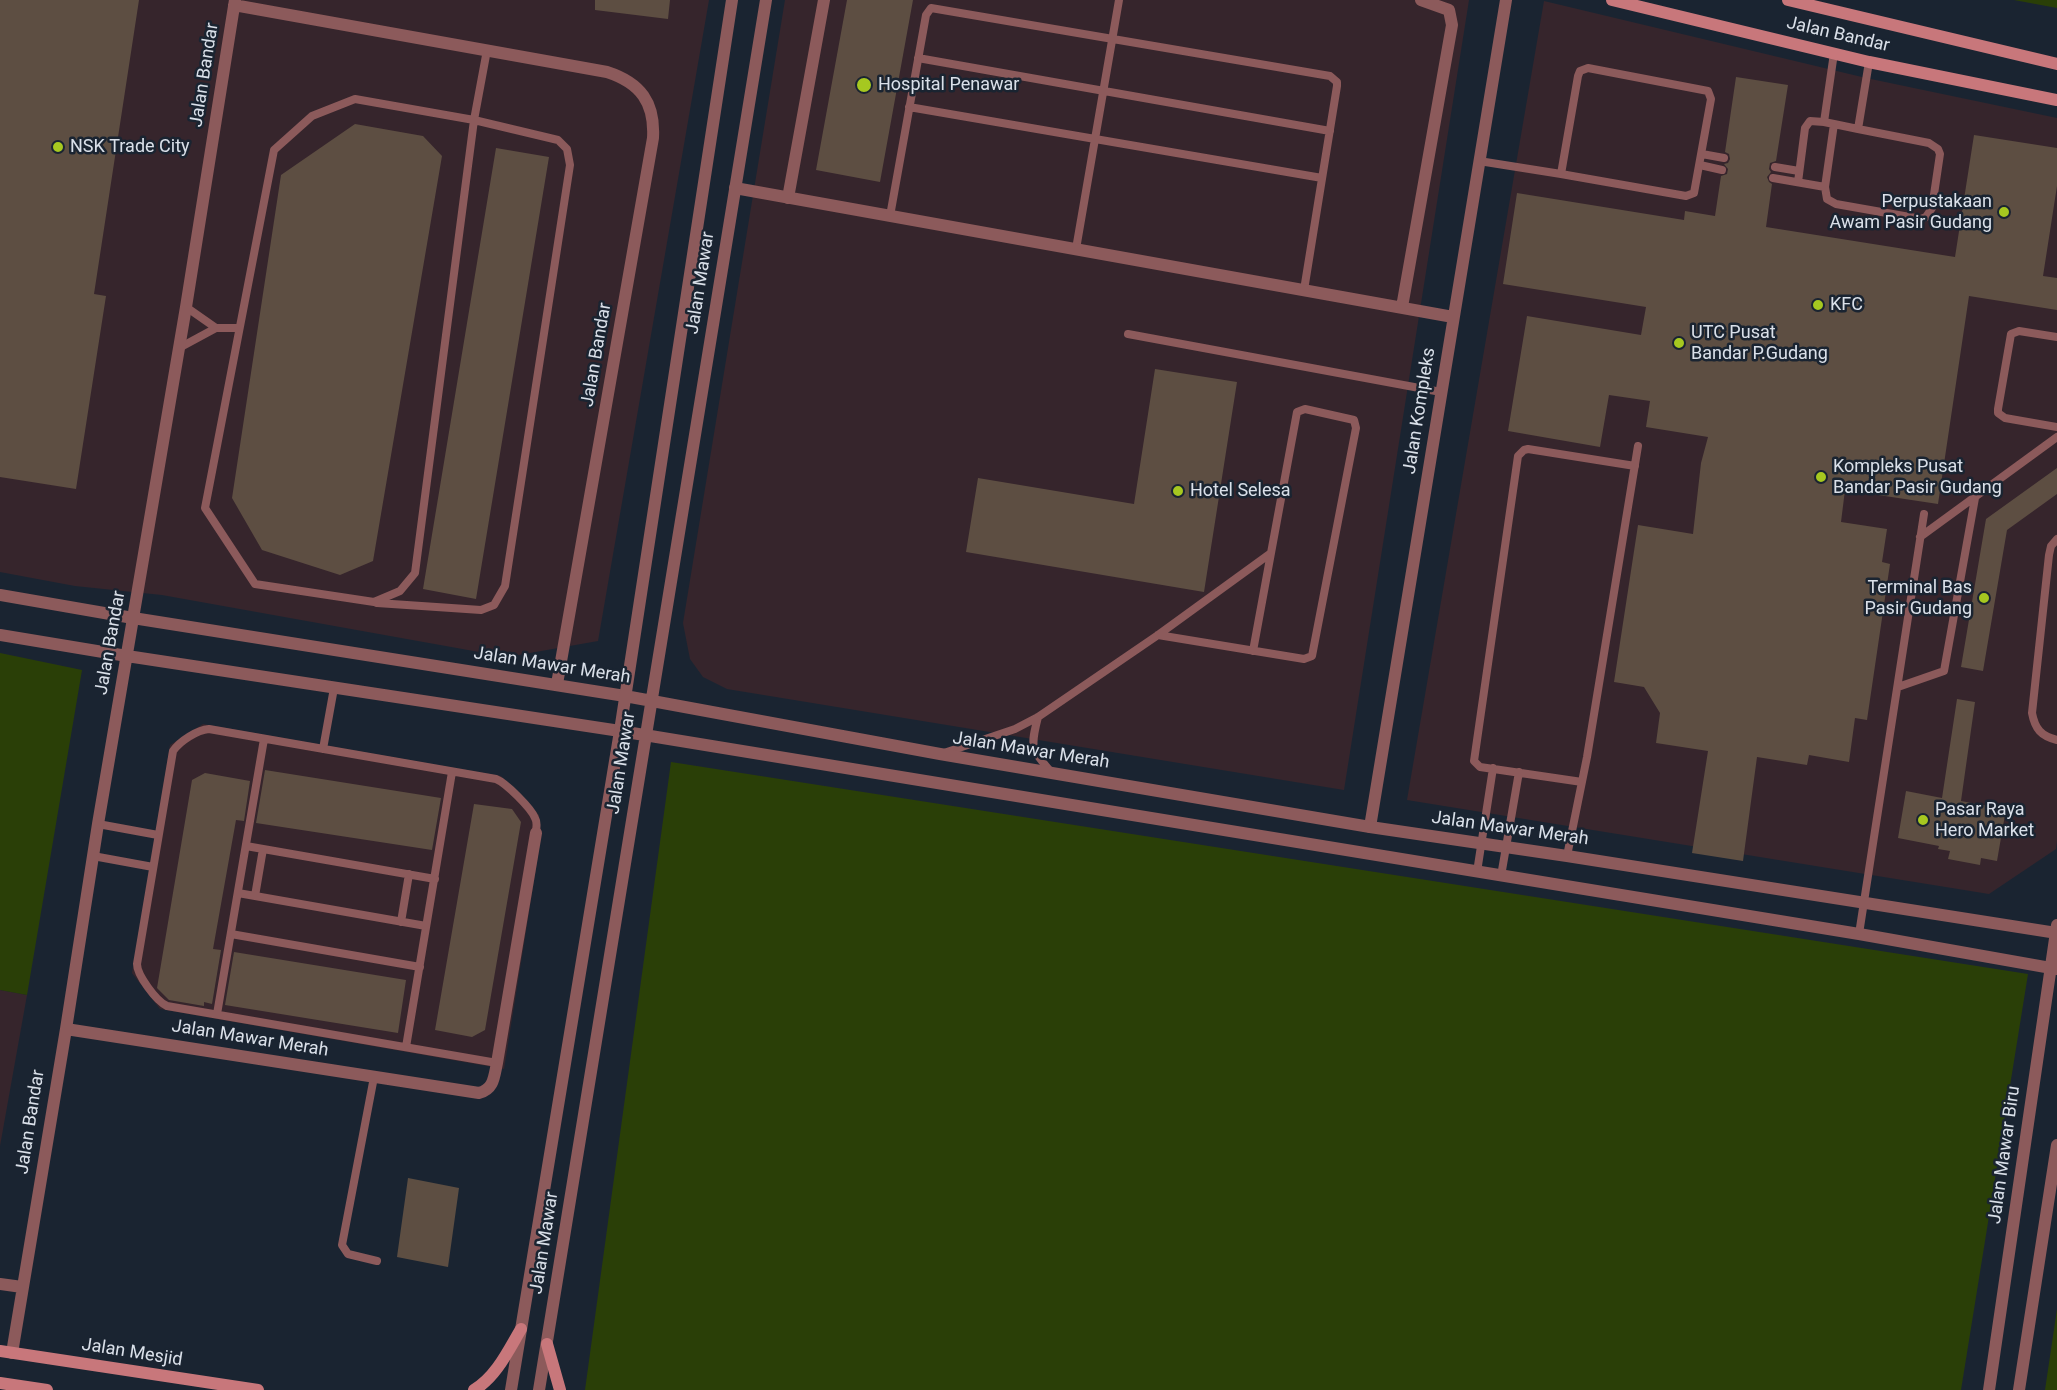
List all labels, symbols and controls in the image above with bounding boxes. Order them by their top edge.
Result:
street label: Jalan Bandar [1784,13,1892,57]
street label: Jalan Bandar [186,21,224,129]
place label: Hospital Penawar [878,74,1019,96]
marker: Hospital Penawar [855,76,873,94]
place label: NSK Trade City [70,136,190,158]
marker: NSK Trade City [51,140,65,154]
place label: Perpustakaan Awam Pasir Gudang [1830,191,1992,234]
marker: Perpustakaan Awam Pasir Gudang [1997,205,2011,219]
street label: Jalan Mawar [682,230,720,336]
place label: KFC [1830,294,1863,316]
marker: KFC [1811,298,1825,312]
street label: Jalan Bandar [577,301,617,409]
place label: UTC Pusat Bandar P.Gudang [1691,322,1828,364]
marker: UTC Pusat Bandar P.Gudang [1672,336,1686,350]
street label: Jalan Kompleks [1399,346,1441,476]
place label: Kompleks Pusat Bandar Pasir Gudang [1833,456,2002,498]
marker: Kompleks Pusat Bandar Pasir Gudang [1814,470,1828,484]
place label: Hotel Selesa [1190,480,1291,502]
marker: Hotel Selesa [1171,484,1185,498]
place label: Terminal Bas Pasir Gudang [1865,577,1972,620]
street label: Jalan Bandar [91,589,131,697]
marker: Terminal Bas Pasir Gudang [1977,591,1991,605]
street label: Jalan Mawar Merah [472,643,632,689]
street label: Jalan Mawar [603,710,641,816]
street label: Jalan Mawar Merah [951,728,1111,774]
place label: Pasar Raya Hero Market [1935,799,2034,842]
street label: Jalan Mawar Merah [1430,807,1590,851]
marker: Pasar Raya Hero Market [1916,813,1930,827]
street label: Jalan Mawar Merah [170,1016,330,1062]
street label: Jalan Bandar [12,1068,50,1176]
street label: Jalan Mawar Biru [1985,1085,2025,1225]
street label: Jalan Mawar [526,1190,564,1296]
street label: Jalan Mesjid [80,1334,184,1372]

